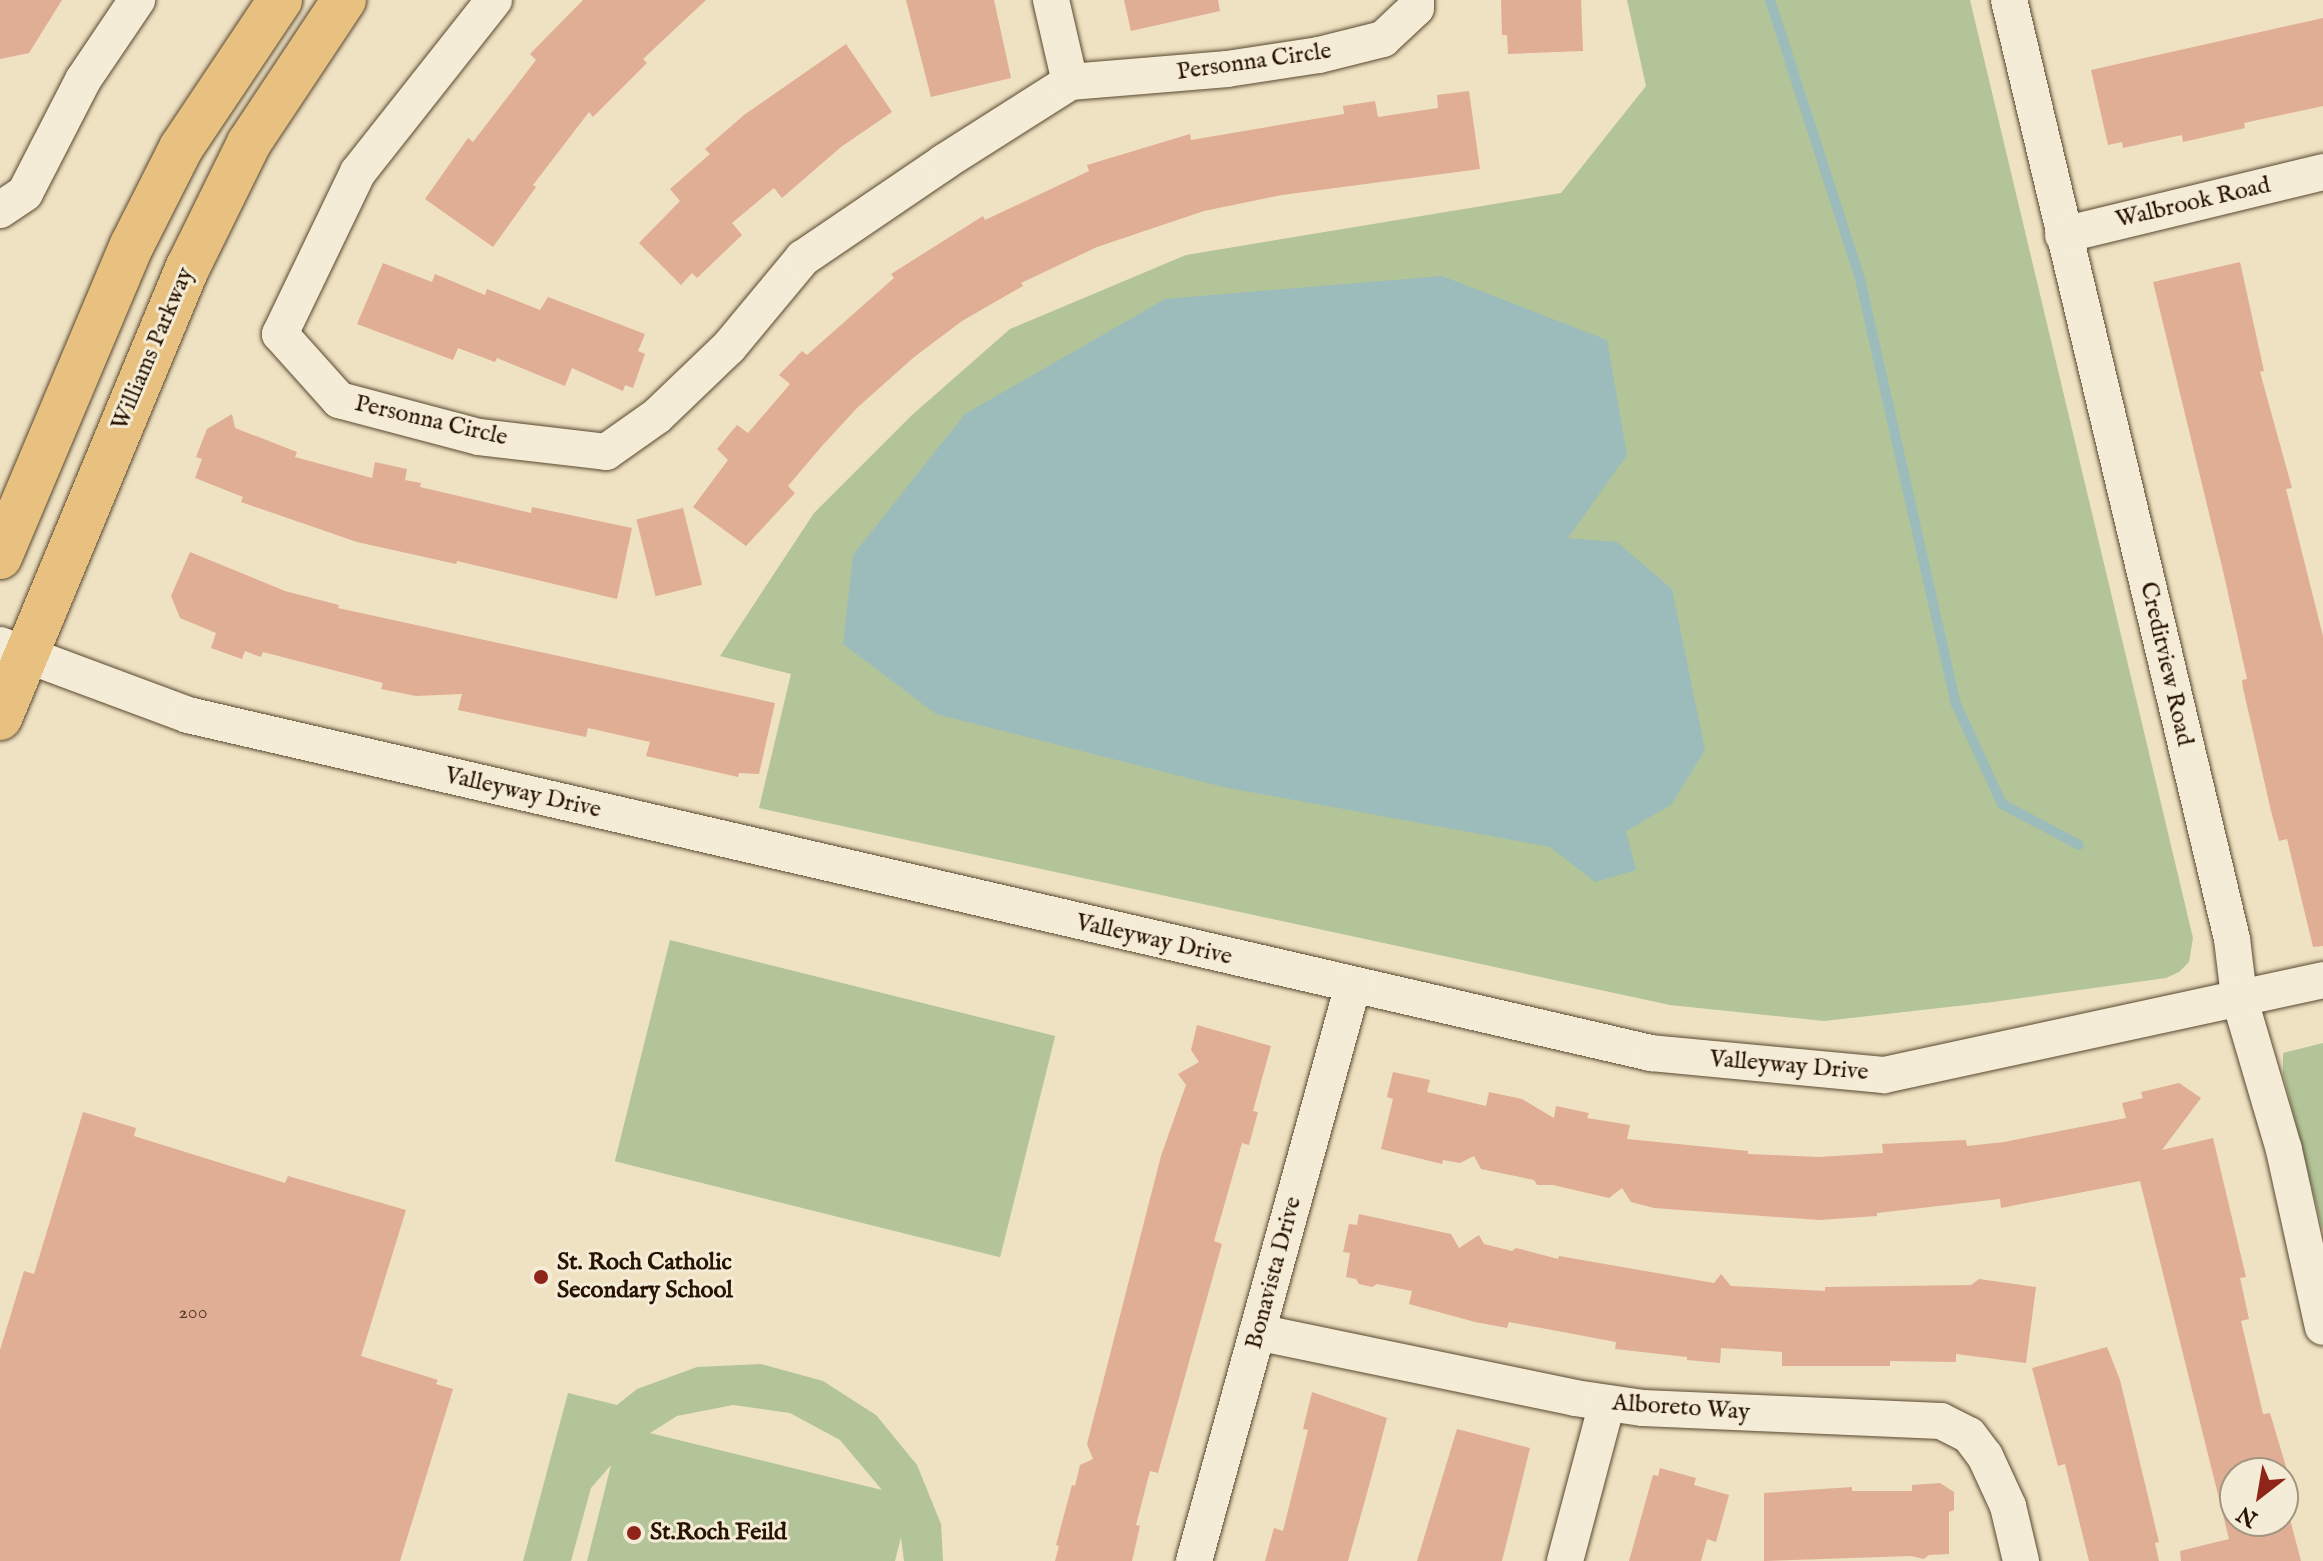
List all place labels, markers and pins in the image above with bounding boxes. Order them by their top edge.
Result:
place label: St. Roch Catholic Secondary School [557,1249,733,1305]
marker: St. Roch Catholic Secondary School [532,1268,550,1286]
place label: St.Roch Feild [650,1519,787,1547]
marker: St.Roch Feild [625,1524,643,1542]

